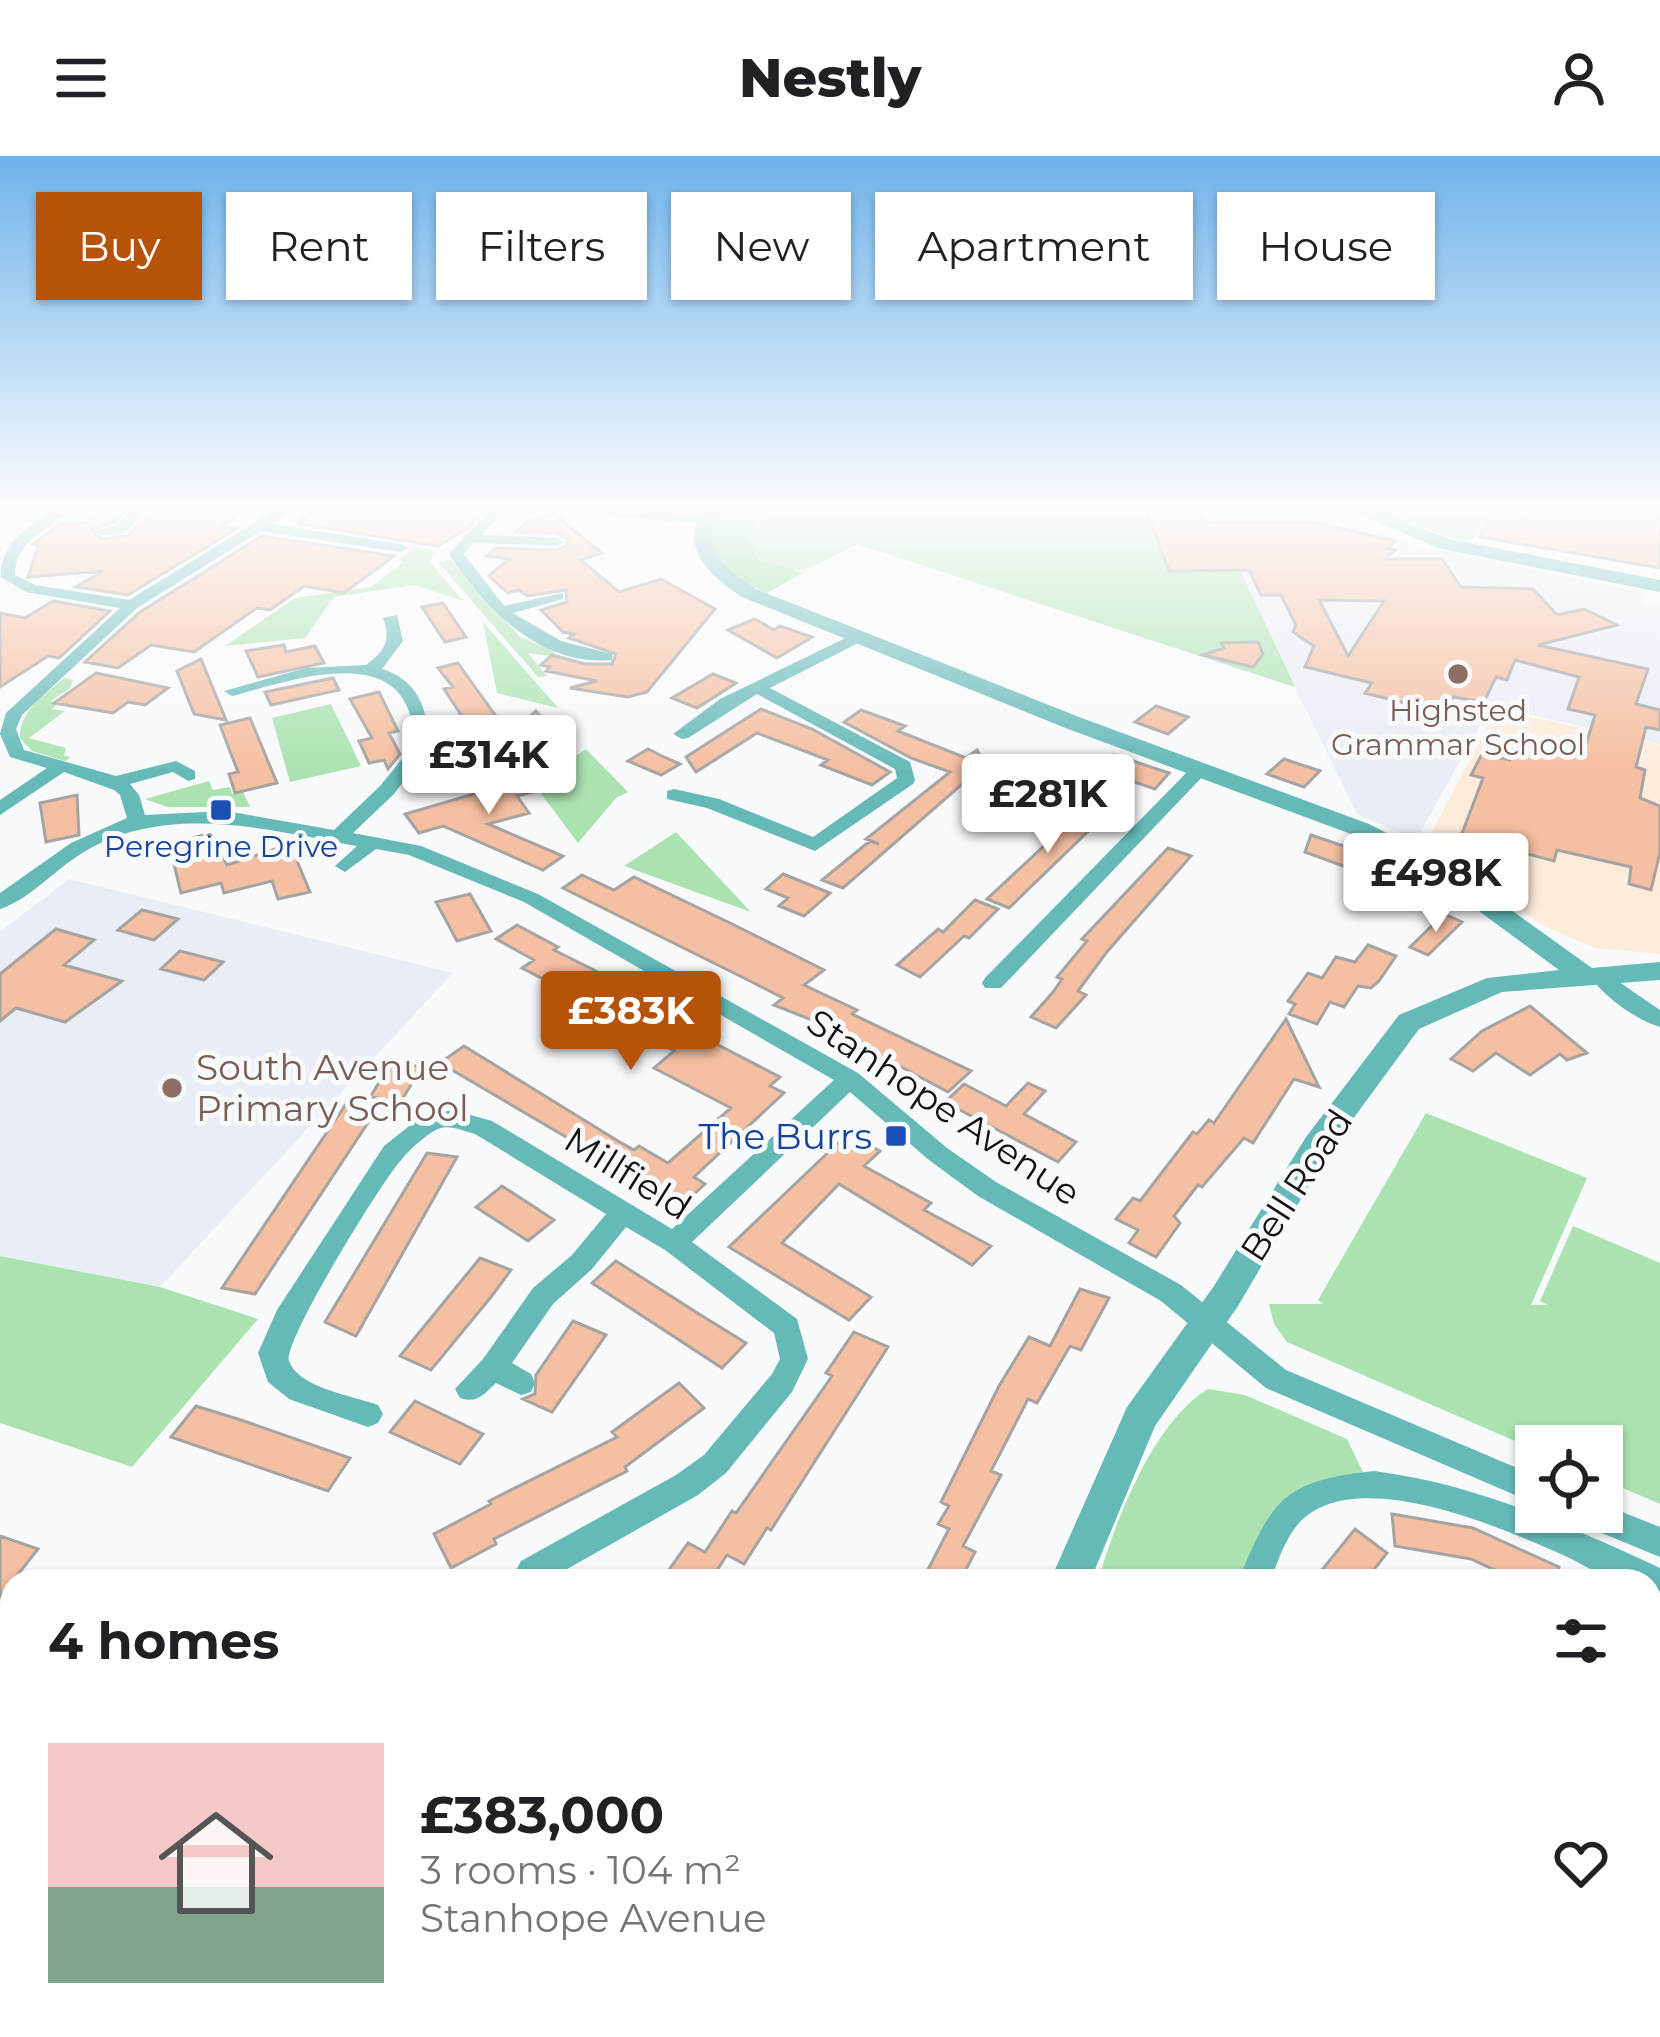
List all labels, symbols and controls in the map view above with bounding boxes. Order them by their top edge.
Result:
icon: menu [48,45,114,111]
text: Nestly [739,45,921,111]
icon: person [1546,45,1612,111]
chip: Buy [36,192,202,300]
chip: Rent [226,192,412,300]
chip: Filters [436,192,647,300]
chip: New [671,192,851,300]
chip: Apartment [875,192,1193,300]
chip: House [1217,192,1435,300]
marker: Highsted Grammar School [1445,661,1471,687]
place label: Highsted Grammar School [1331,692,1585,763]
pin: £314K [405,715,573,817]
text: £314K [429,730,549,778]
pin: £281K [964,754,1132,856]
text: £281K [989,769,1107,817]
marker: Peregrine Drive [208,797,234,823]
place label: Peregrine Drive [104,828,338,865]
pin: £498K [1352,833,1520,935]
text: £498K [1370,848,1502,896]
pin: £383K [547,971,715,1073]
text: £383K [568,986,694,1034]
street label: Stanhope Avenue [799,999,1089,1215]
place label: South Avenue Primary School [196,1045,469,1130]
marker: South Avenue Primary School [159,1075,185,1101]
street label: Bell Road [1231,1101,1361,1269]
place label: The Burrs [698,1114,872,1158]
street label: Millfield [557,1117,699,1229]
marker: The Burrs [883,1123,909,1149]
map controls [1515,1425,1623,1533]
button: locate [1515,1425,1623,1533]
icon: filters [1548,1608,1614,1674]
text: 4 homes [48,1610,279,1672]
text: £383,000 [420,1784,664,1846]
icon: home [144,1791,288,1935]
icon: heart [1548,1830,1614,1896]
text: 3 rooms · 104 m² [420,1846,741,1894]
text: Stanhope Avenue [420,1894,767,1942]

